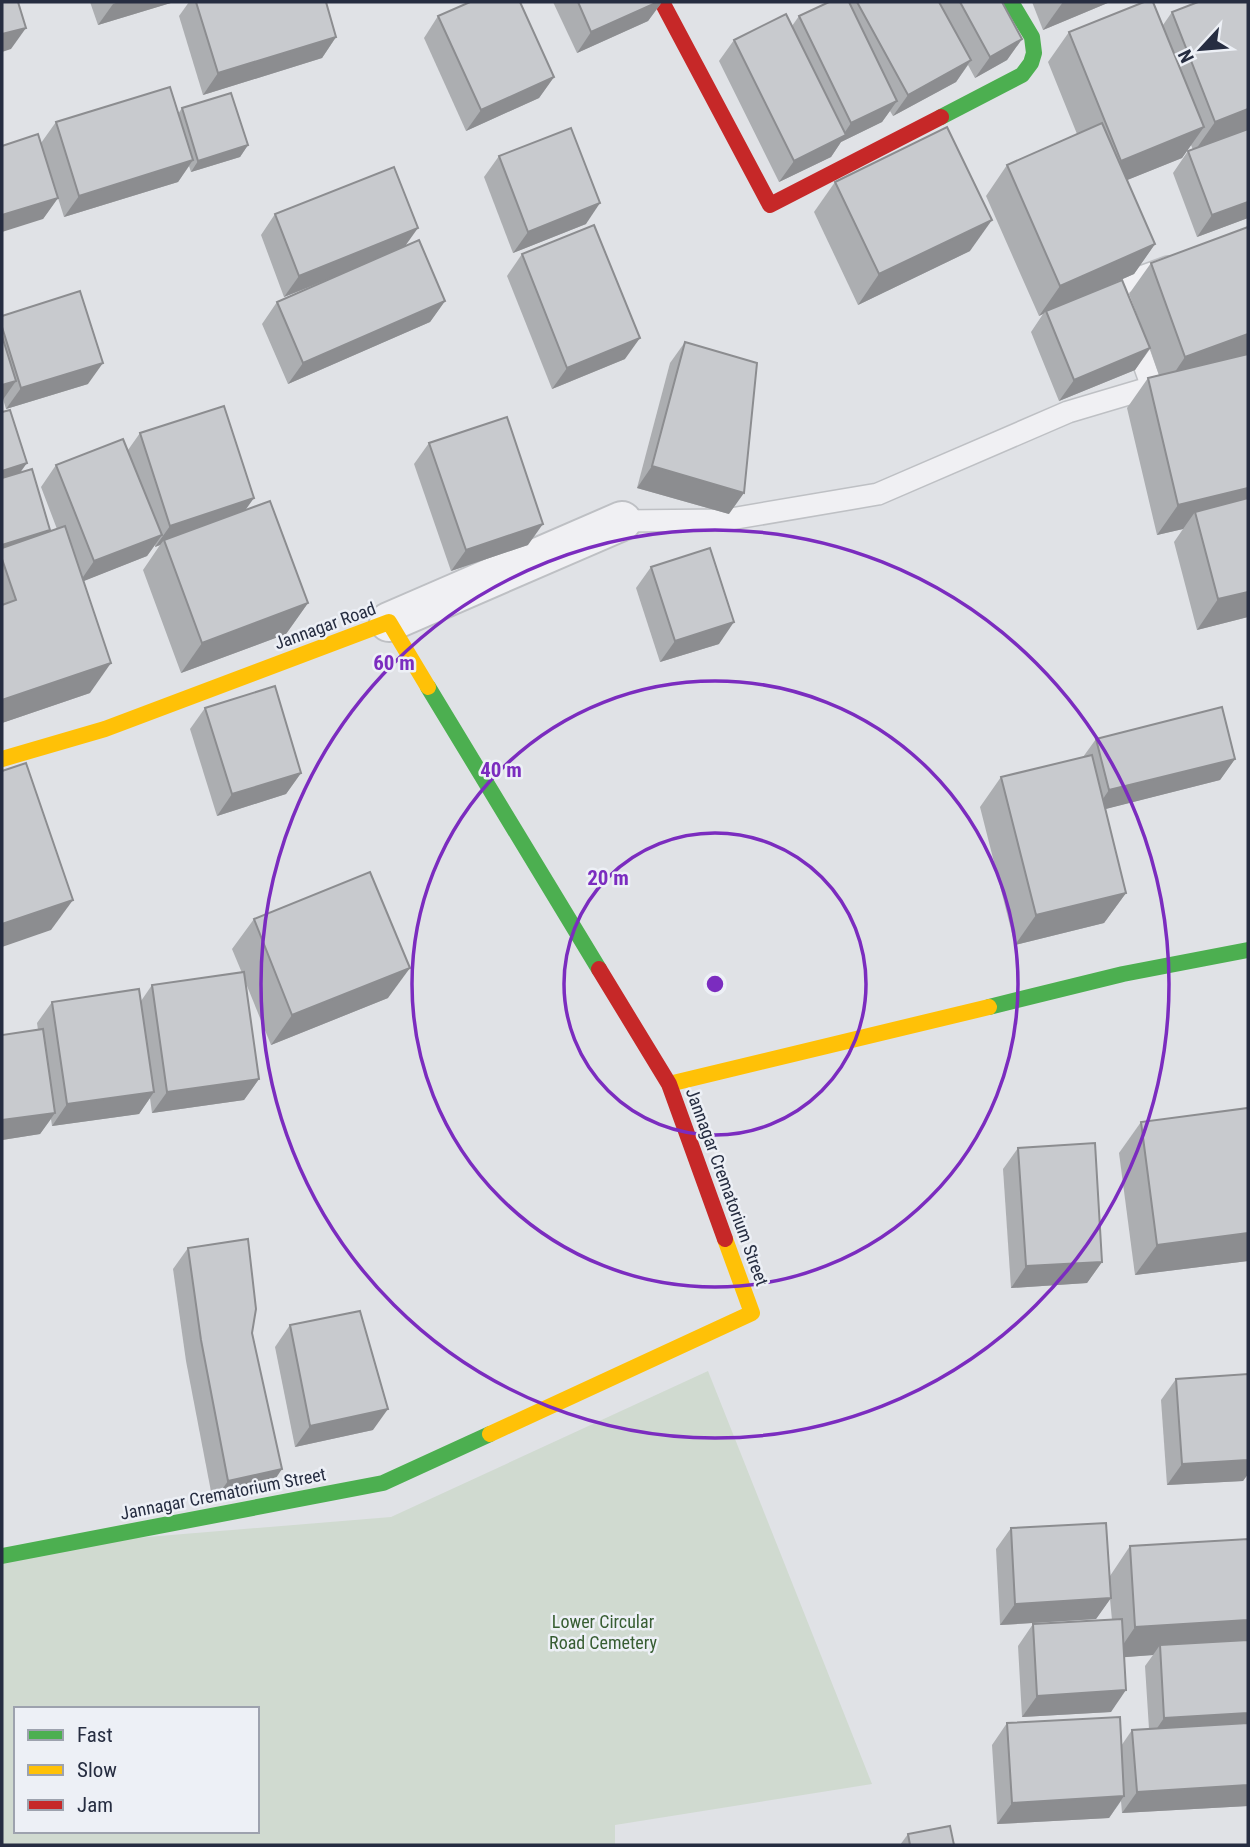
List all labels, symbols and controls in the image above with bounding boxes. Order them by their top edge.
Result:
north arrow [1166,14,1236,84]
text: N [1173,46,1199,67]
street label: Jannagar Road [271,597,379,654]
text: 60 m [373,651,415,675]
text: 40 m [480,758,522,782]
text: 20 m [587,866,629,890]
centre of rings [703,972,727,996]
street label: Jannagar Crematorium Street [682,1085,773,1289]
street label: Jannagar Crematorium Street [118,1463,327,1524]
park label: Lower Circular Road Cemetery [549,1611,657,1653]
legend [14,1707,259,1833]
text: Fast [77,1723,113,1747]
text: Slow [77,1758,117,1782]
text: Jam [77,1793,113,1817]

